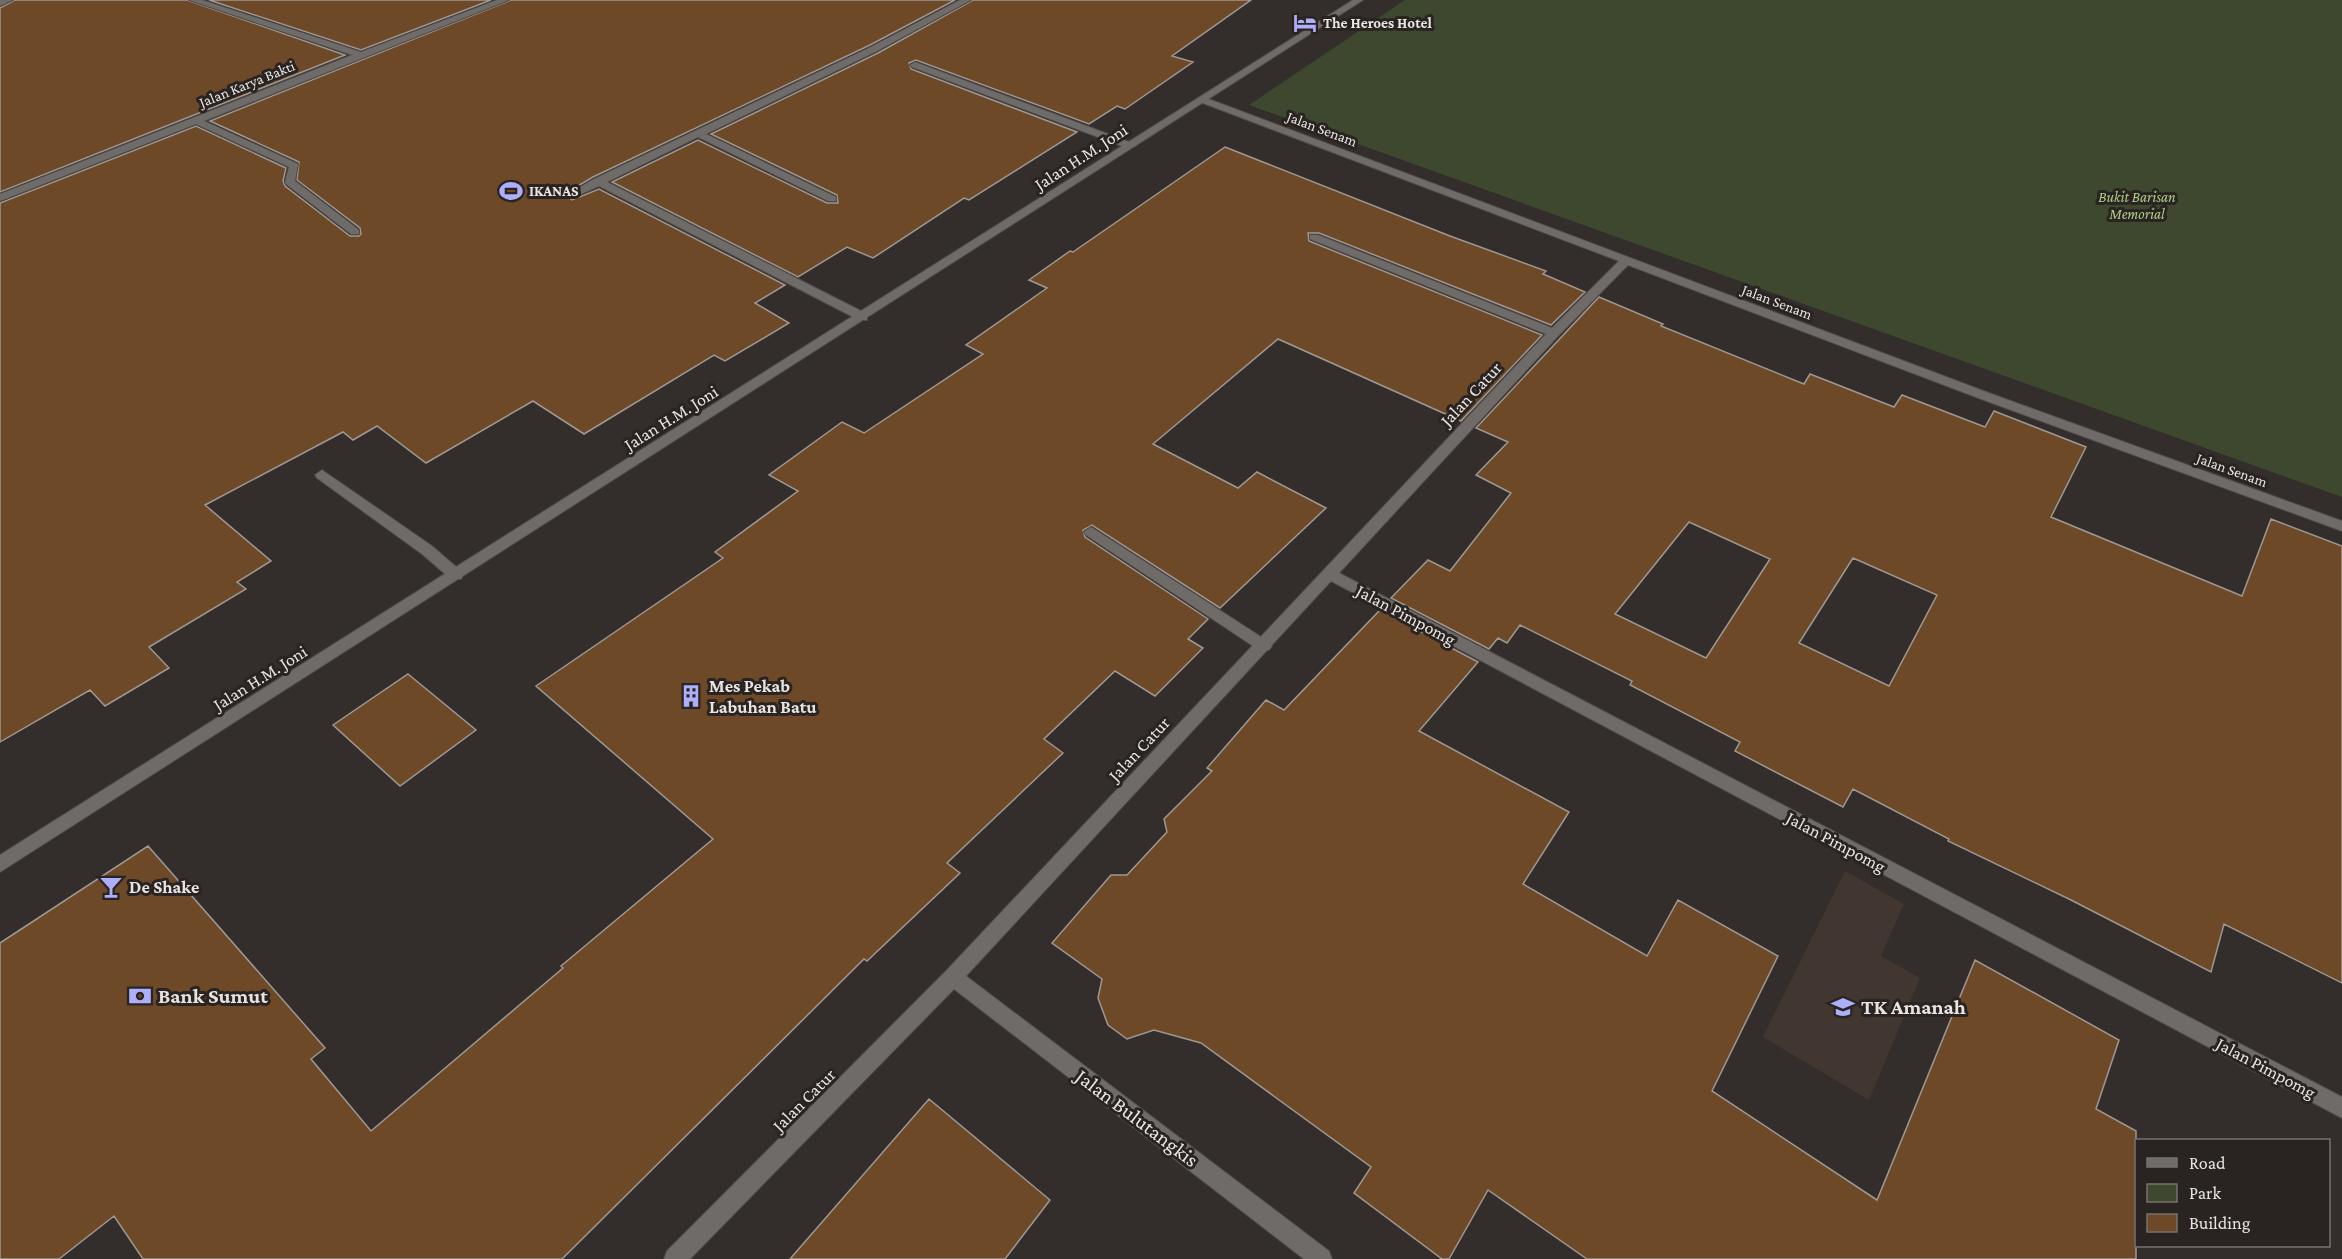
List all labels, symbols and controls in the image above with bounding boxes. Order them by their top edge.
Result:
hotel icon: The Heroes Hotel [1292,10,1318,36]
place label: The Heroes Hotel [1323,15,1432,31]
street label: Jalan Karya Bakti [195,58,298,112]
street label: Jalan Senam [1282,108,1359,151]
street label: Jalan H.M. Joni [1029,119,1131,196]
sports icon: IKANAS [498,178,524,204]
place label: IKANAS [529,183,579,199]
park label: Bukit Barisan Memorial [2098,189,2176,222]
street label: Jalan Senam [1737,281,1814,324]
street label: Jalan Catur [1435,357,1506,432]
street label: Jalan H.M. Joni [619,381,722,456]
street label: Jalan Senam [2192,449,2269,491]
street label: Jalan Pimpomg [1351,580,1459,650]
street label: Jalan H.M. Joni [208,641,311,716]
place label: Mes Pekab Labuhan Batu [709,676,817,717]
building icon: Mes Pekab Labuhan Batu [678,683,704,709]
street label: Jalan Catur [1103,712,1174,787]
street label: Jalan Pimpomg [1781,807,1889,877]
bar icon: De Shake [98,874,124,900]
place label: De Shake [129,877,199,897]
bank icon: Bank Sumut [127,983,153,1009]
place label: Bank Sumut [158,984,268,1008]
school or university icon: TK Amanah [1830,994,1856,1020]
place label: TK Amanah [1861,995,1966,1019]
street label: Jalan Pimpomg [2211,1033,2319,1103]
street label: Jalan Bulutangkis [1069,1063,1203,1172]
street label: Jalan Catur [767,1064,840,1137]
legend [2135,1139,2330,1247]
text: Road [2189,1153,2226,1173]
text: Park [2189,1183,2221,1203]
text: Building [2189,1213,2251,1233]

